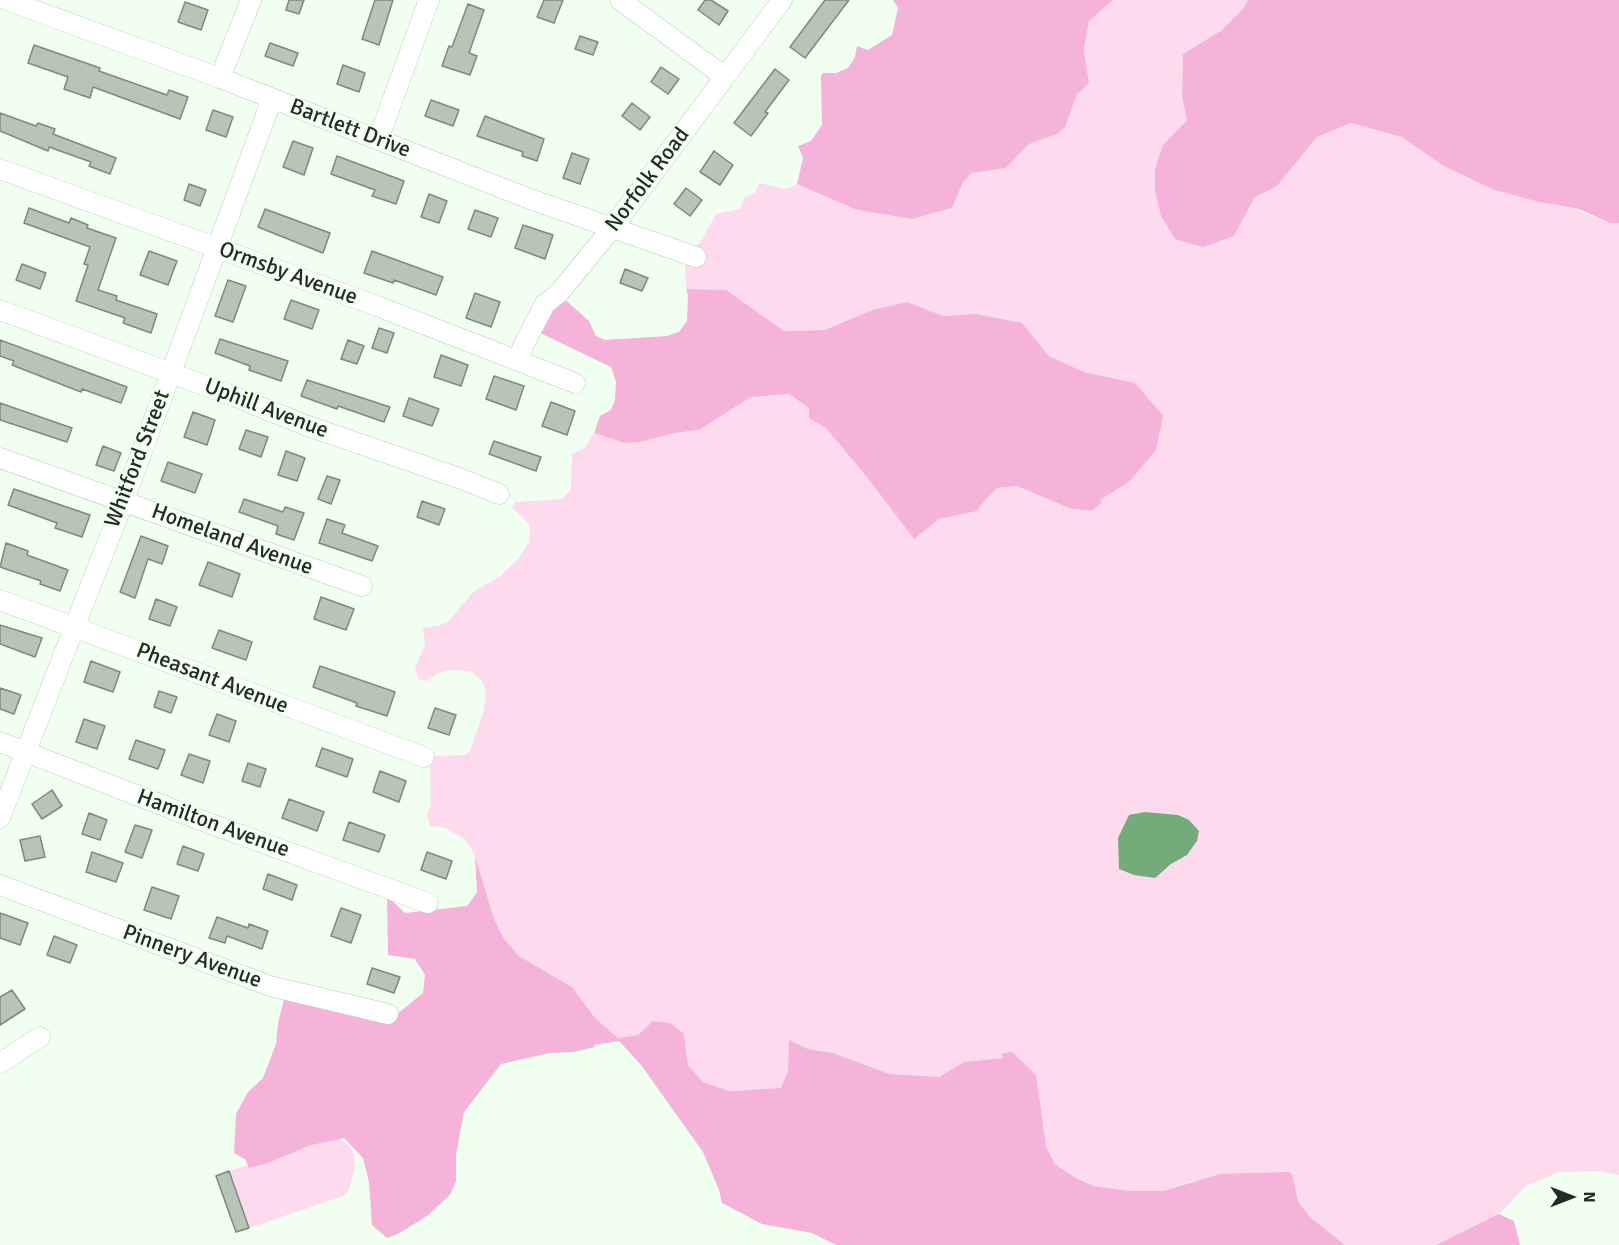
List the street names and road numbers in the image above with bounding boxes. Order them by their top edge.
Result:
street label: Bartlett Drive [286,94,414,164]
street label: Norfolk Road [600,123,696,237]
street label: Ormsby Avenue [215,237,361,311]
street label: Uphill Avenue [200,373,332,445]
street label: Whitford Street [100,387,176,531]
street label: Homeland Avenue [148,499,316,581]
street label: Pheasant Avenue [132,638,292,720]
street label: Hamilton Avenue [133,784,293,864]
street label: Pinnery Avenue [119,920,265,994]

